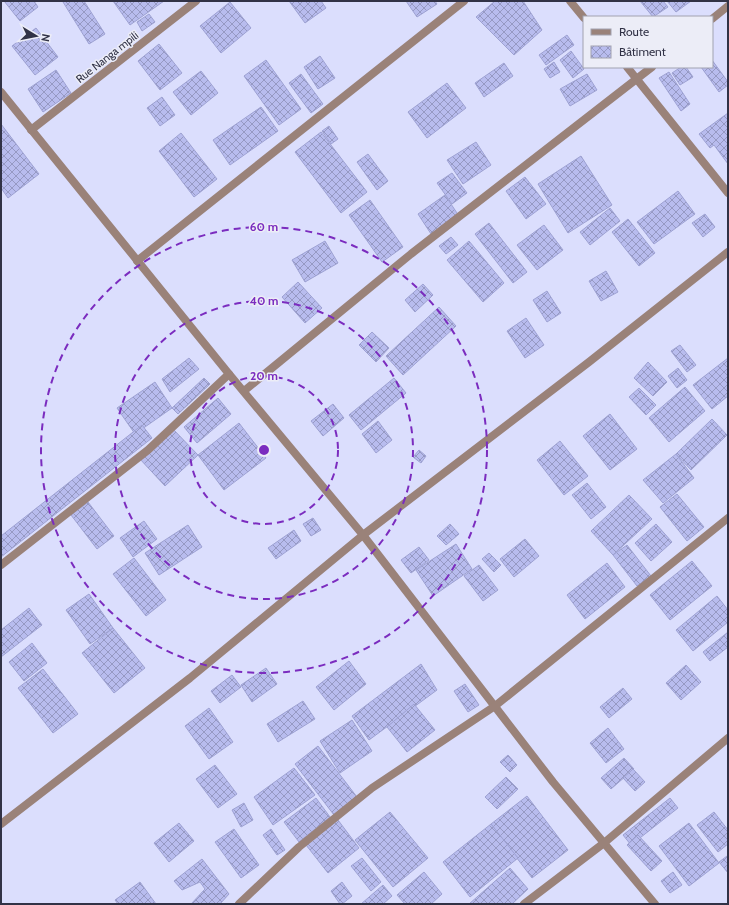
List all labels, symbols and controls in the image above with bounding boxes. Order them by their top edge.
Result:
north arrow [16,16,56,56]
legend [583,16,713,68]
text: Route [619,24,649,39]
street label: Rue Nanga mpili [73,28,141,86]
text: N [38,33,53,43]
text: Bâtiment [619,44,666,59]
text: 60 m [250,219,278,234]
text: 40 m [249,293,279,308]
text: 20 m [250,368,278,383]
centre of rings [257,443,271,457]

